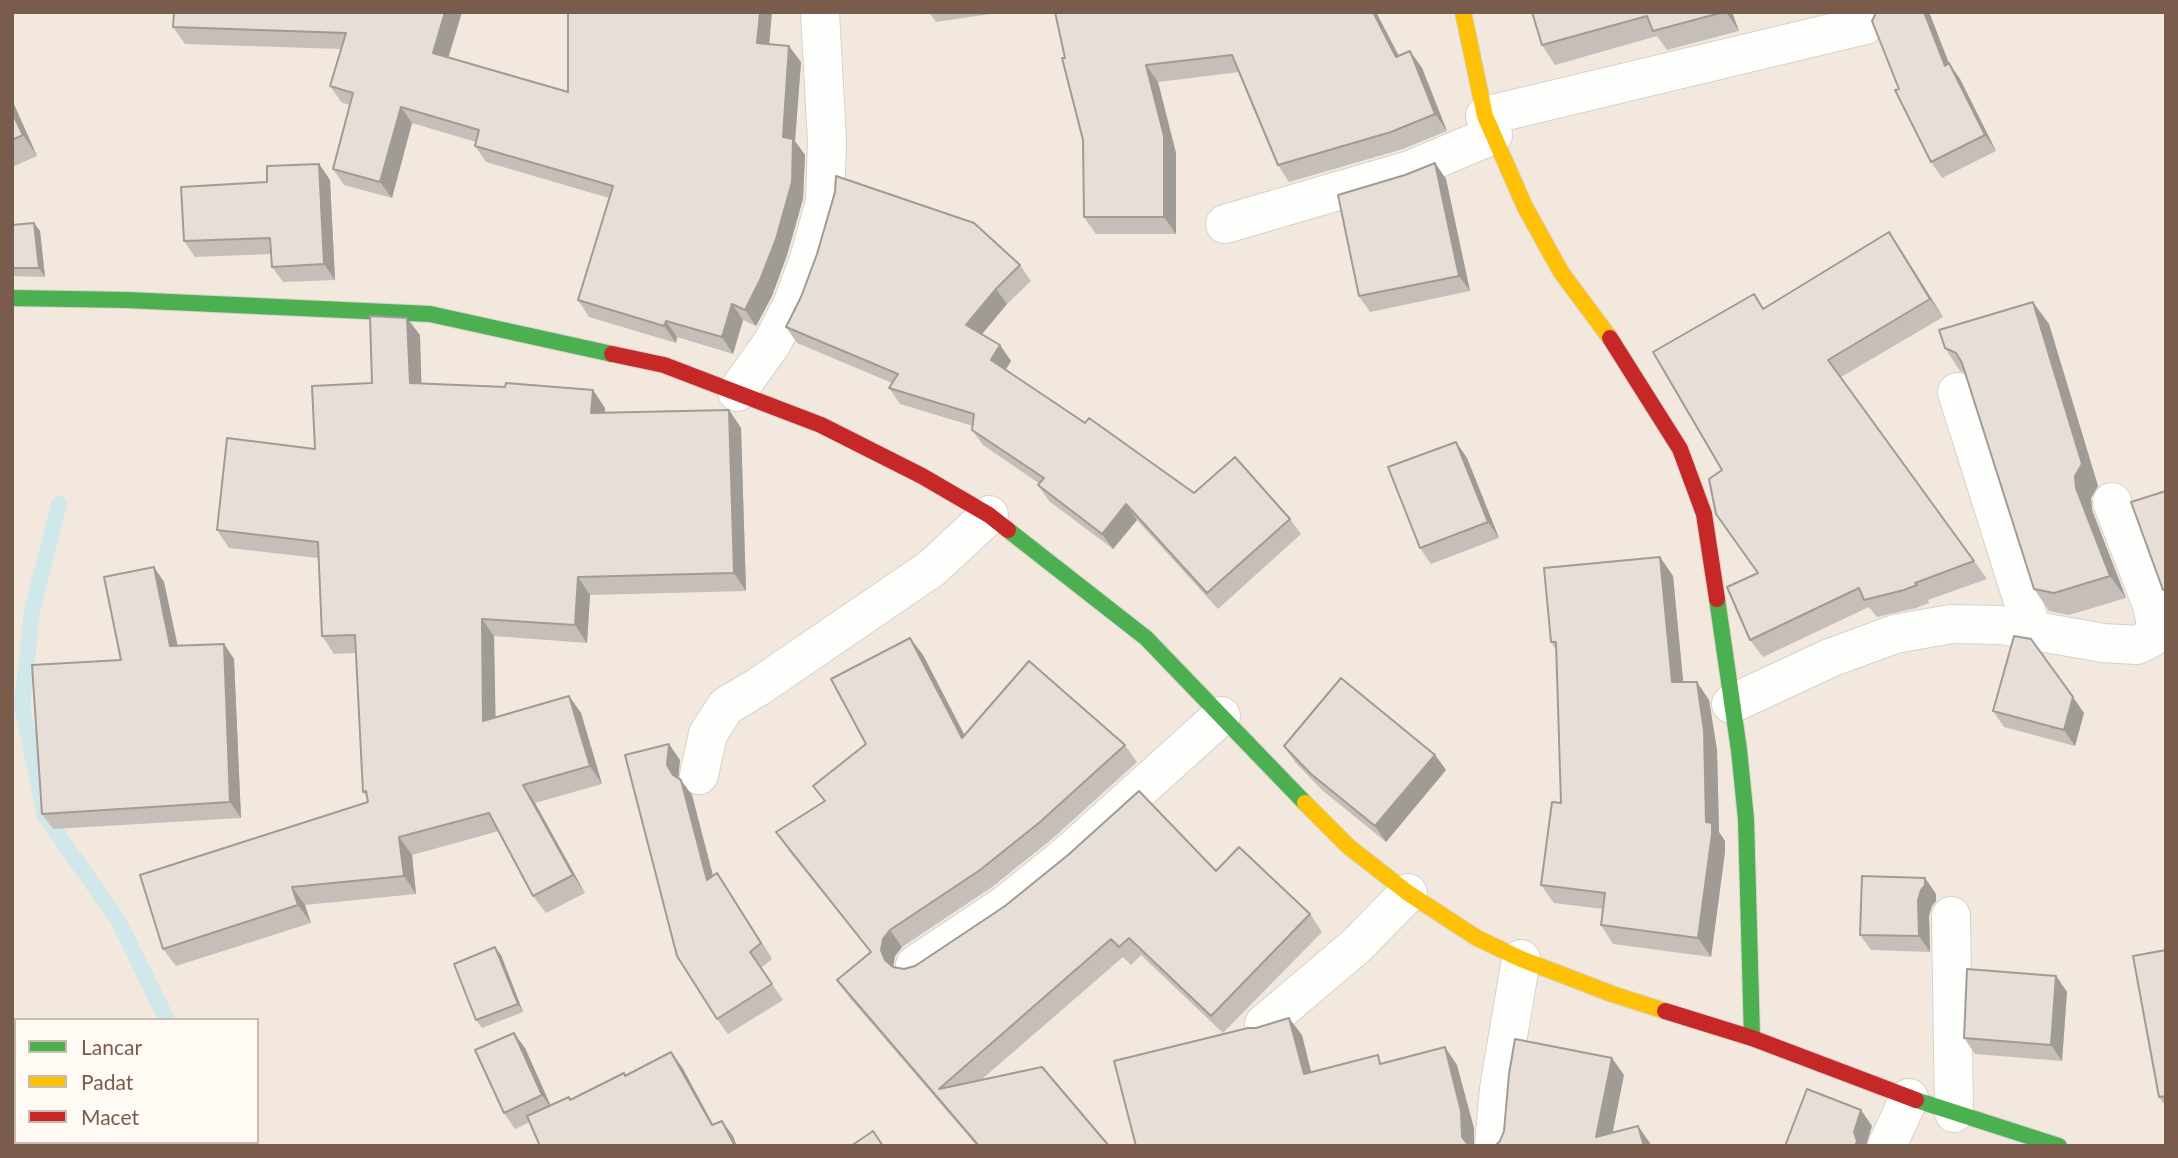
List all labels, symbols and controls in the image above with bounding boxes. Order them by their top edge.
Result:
legend [14,1018,259,1144]
text: Lancar [81,1034,142,1059]
text: Padat [81,1069,133,1094]
text: Macet [81,1104,139,1129]

